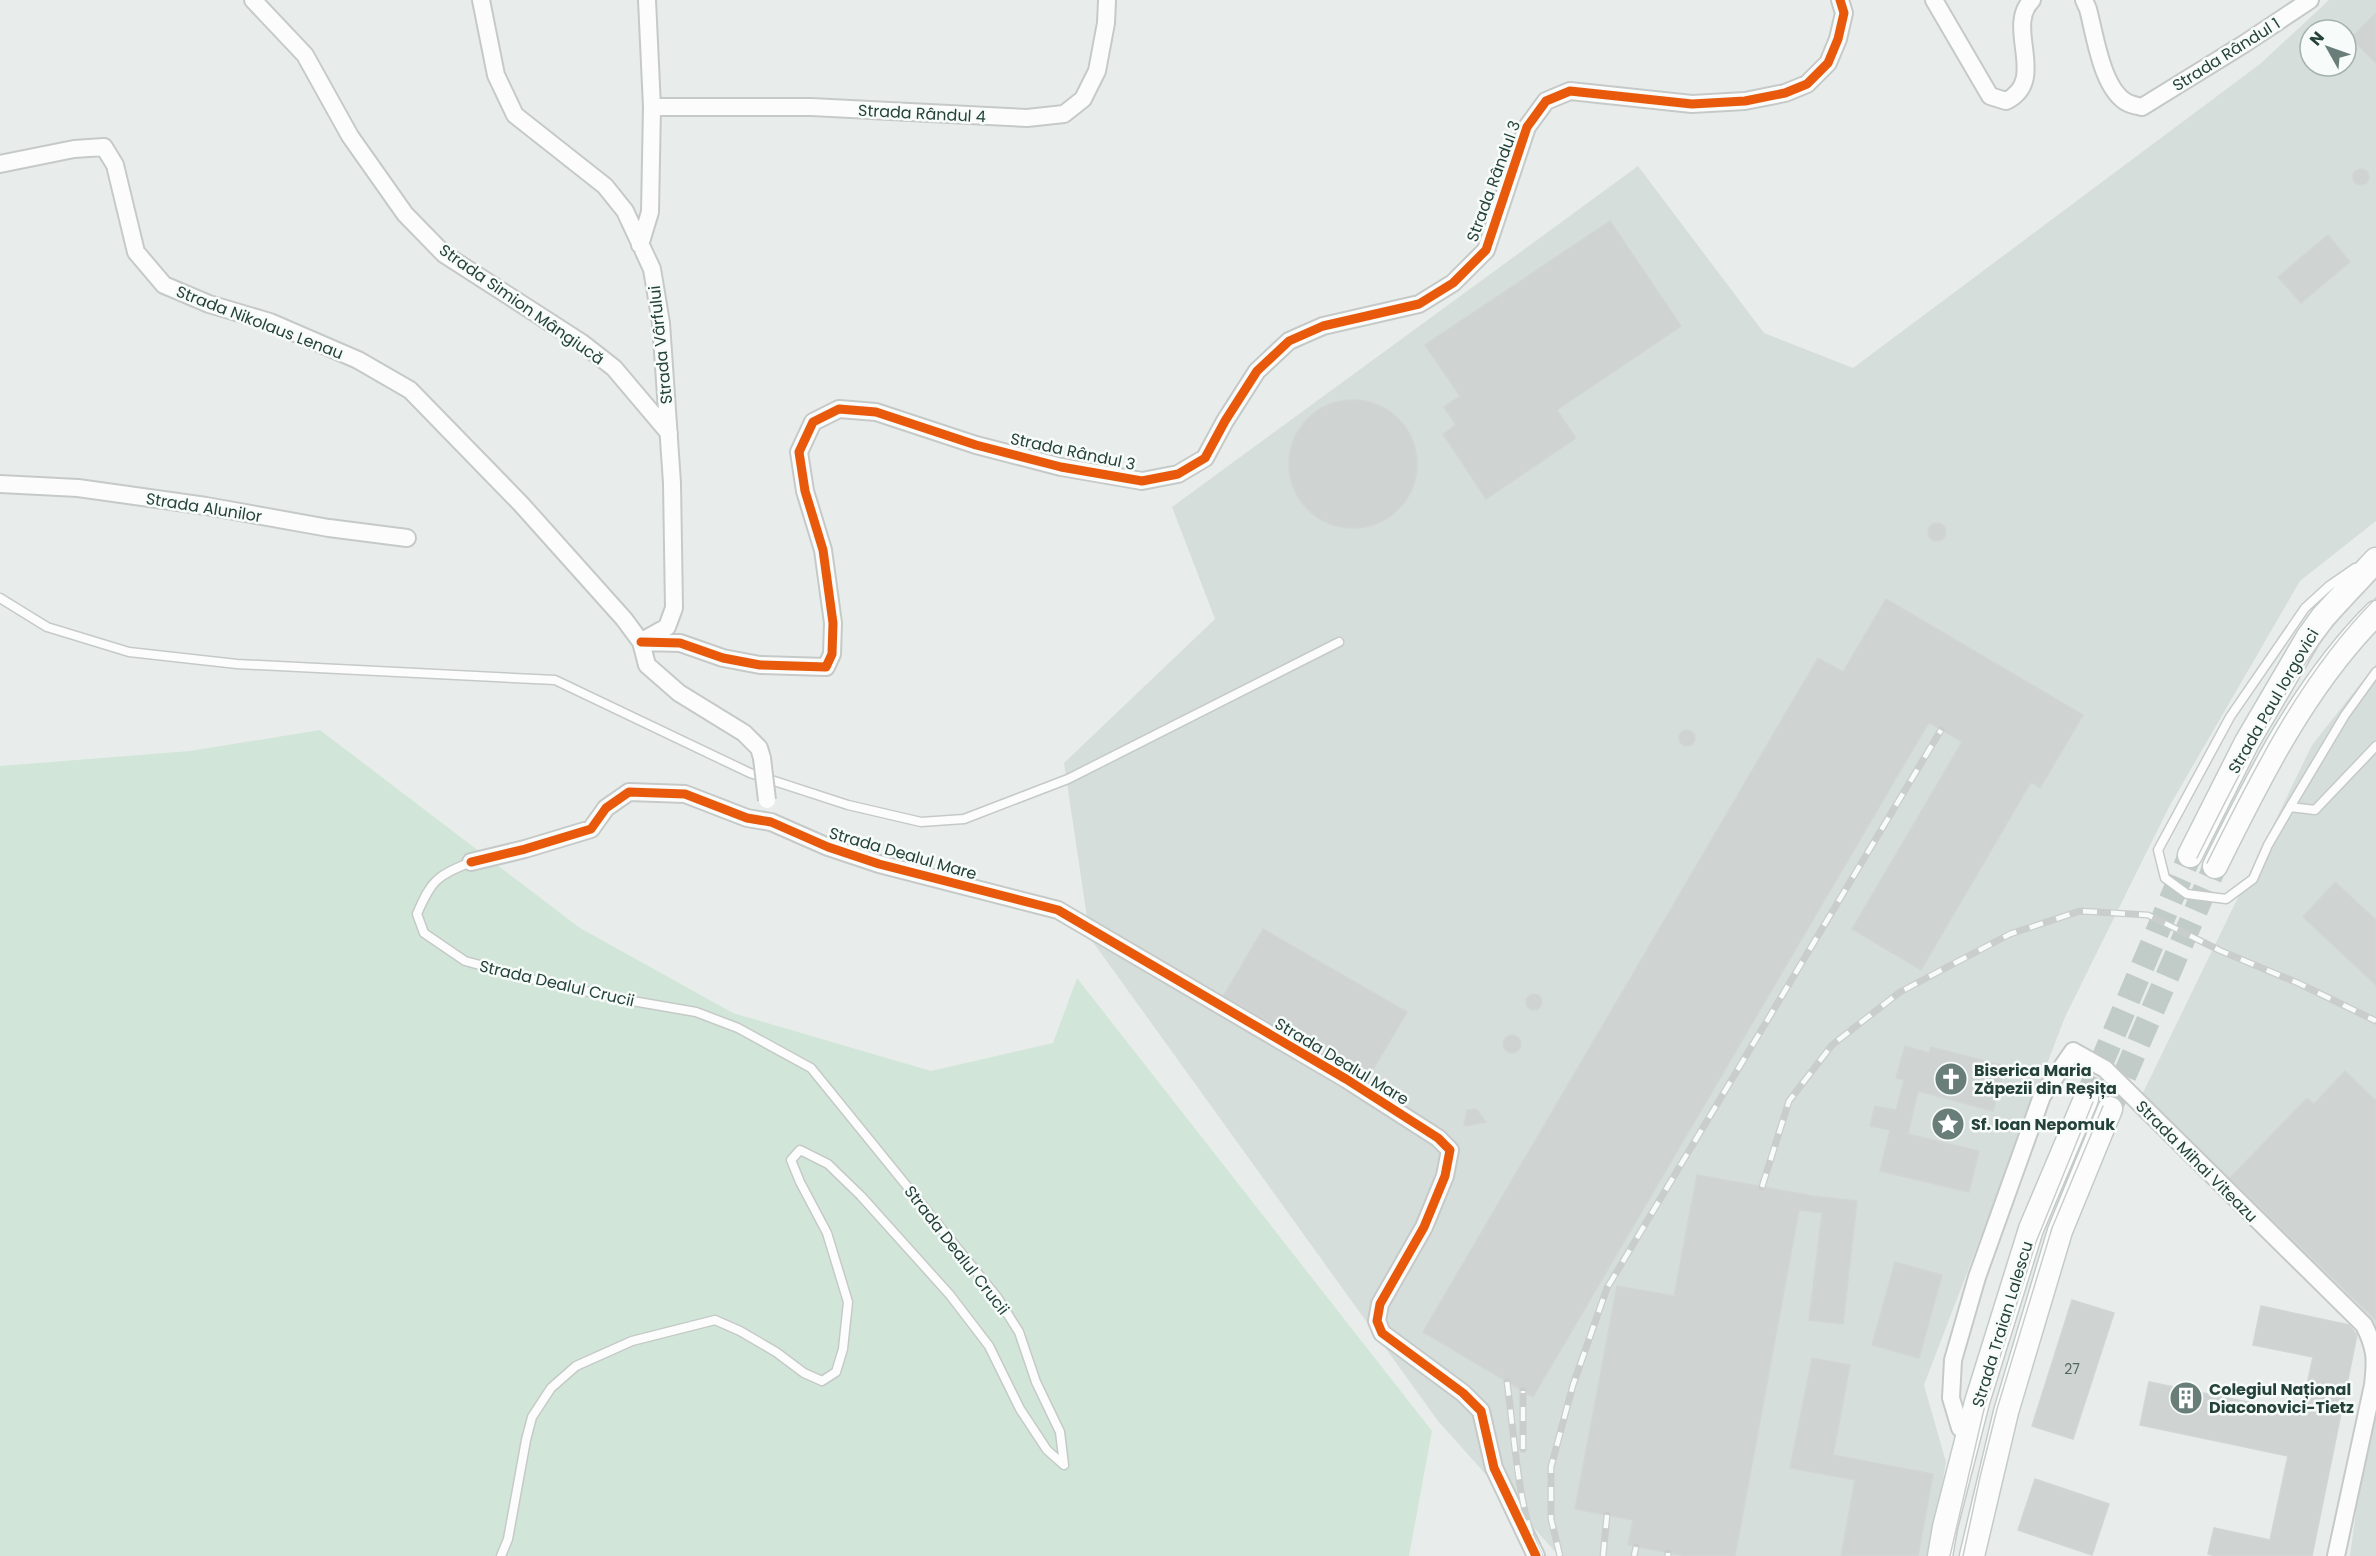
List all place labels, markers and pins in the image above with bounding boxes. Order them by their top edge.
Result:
place label: Biserica Maria Zăpezii din Reșița [1974,1059,2117,1100]
church icon: Biserica Maria Zăpezii din Reșița [1933,1061,1969,1097]
place icon: Sf. Ioan Nepomuk [1930,1106,1966,1142]
place label: Sf. Ioan Nepomuk [1971,1113,2115,1136]
place label: Colegiul Național Diaconovici-Tietz [2209,1378,2354,1419]
building icon: Colegiul Național Diaconovici-Tietz [2168,1380,2204,1416]

